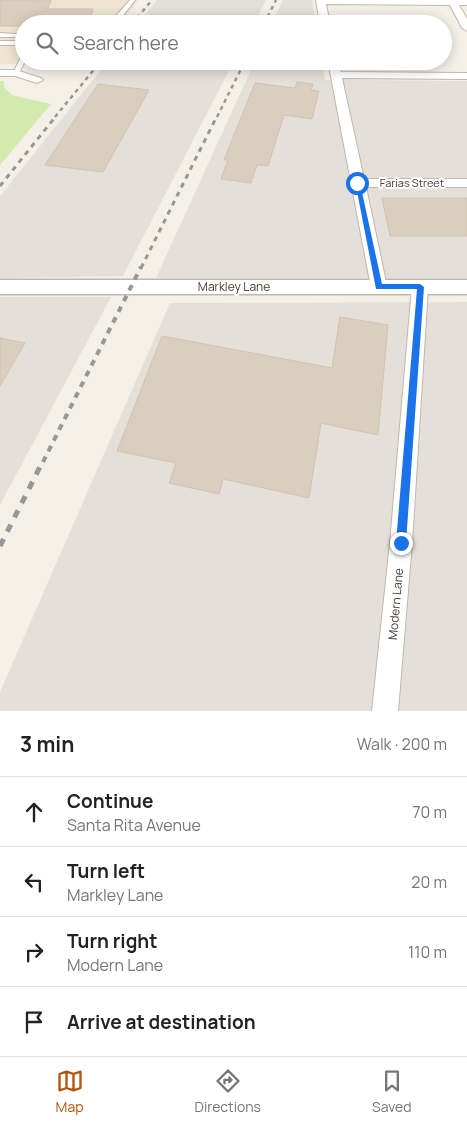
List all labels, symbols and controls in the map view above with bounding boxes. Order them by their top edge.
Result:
search box [15,15,452,70]
icon: search [33,29,61,57]
text: Search here [73,30,179,56]
route start [346,172,369,195]
street label: Farias Street [380,175,444,190]
street label: Markley Lane [198,278,270,295]
route end [390,532,413,555]
street label: Modern Lane [384,567,407,641]
text: 3 min [20,730,74,758]
text: Walk · 200 m [357,733,447,755]
text: Continue [67,788,153,814]
icon: ahead [20,798,48,826]
text: 70 m [412,801,447,823]
text: Santa Rita Avenue [67,814,201,836]
text: Turn left [67,858,145,884]
icon: left [20,868,48,896]
text: 20 m [411,871,447,893]
text: Markley Lane [67,884,163,906]
text: Turn right [67,928,157,954]
icon: right [20,938,48,966]
text: 110 m [408,941,447,963]
text: Modern Lane [67,954,163,976]
icon: arrive [20,1008,48,1036]
text: Arrive at destination [67,1009,256,1035]
tab: Map [56,1067,84,1116]
tab: Directions [195,1067,261,1116]
tab: Saved [372,1067,411,1116]

